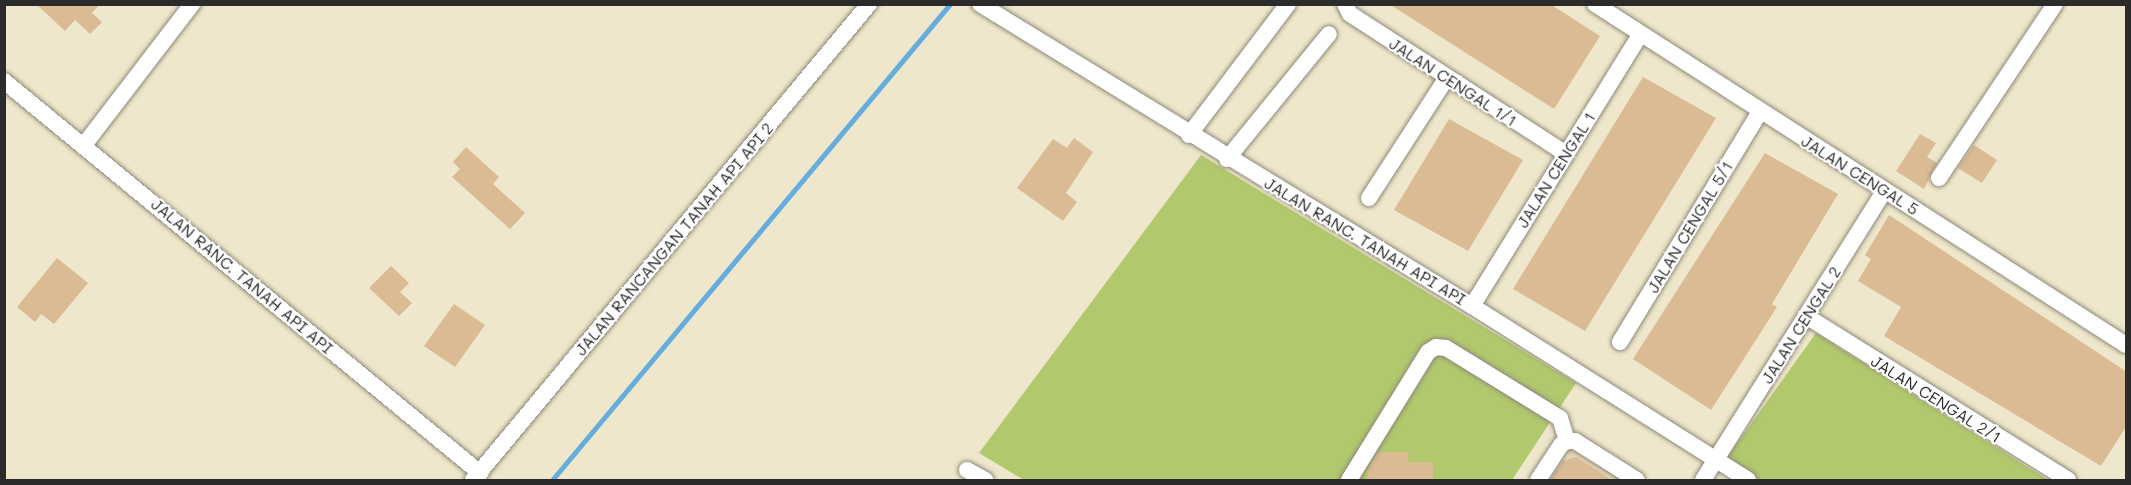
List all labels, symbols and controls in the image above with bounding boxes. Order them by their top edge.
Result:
street label: JALAN CENGAL 1/1 [1386,34,1520,130]
street label: JALAN CENGAL 1 [1513,109,1599,231]
street label: JALAN RANCANGAN TANAH API API 2 [571,119,777,359]
street label: JALAN CENGAL 5 [1798,131,1922,219]
street label: JALAN CENGAL 5/1 [1643,158,1737,296]
street label: JALAN RANC. TANAH API API [1261,173,1469,309]
street label: JALAN RANC. TANAH API API [147,194,337,358]
street label: JALAN CENGAL 2 [1757,263,1845,387]
street label: JALAN CENGAL 2/1 [1867,351,2005,447]

